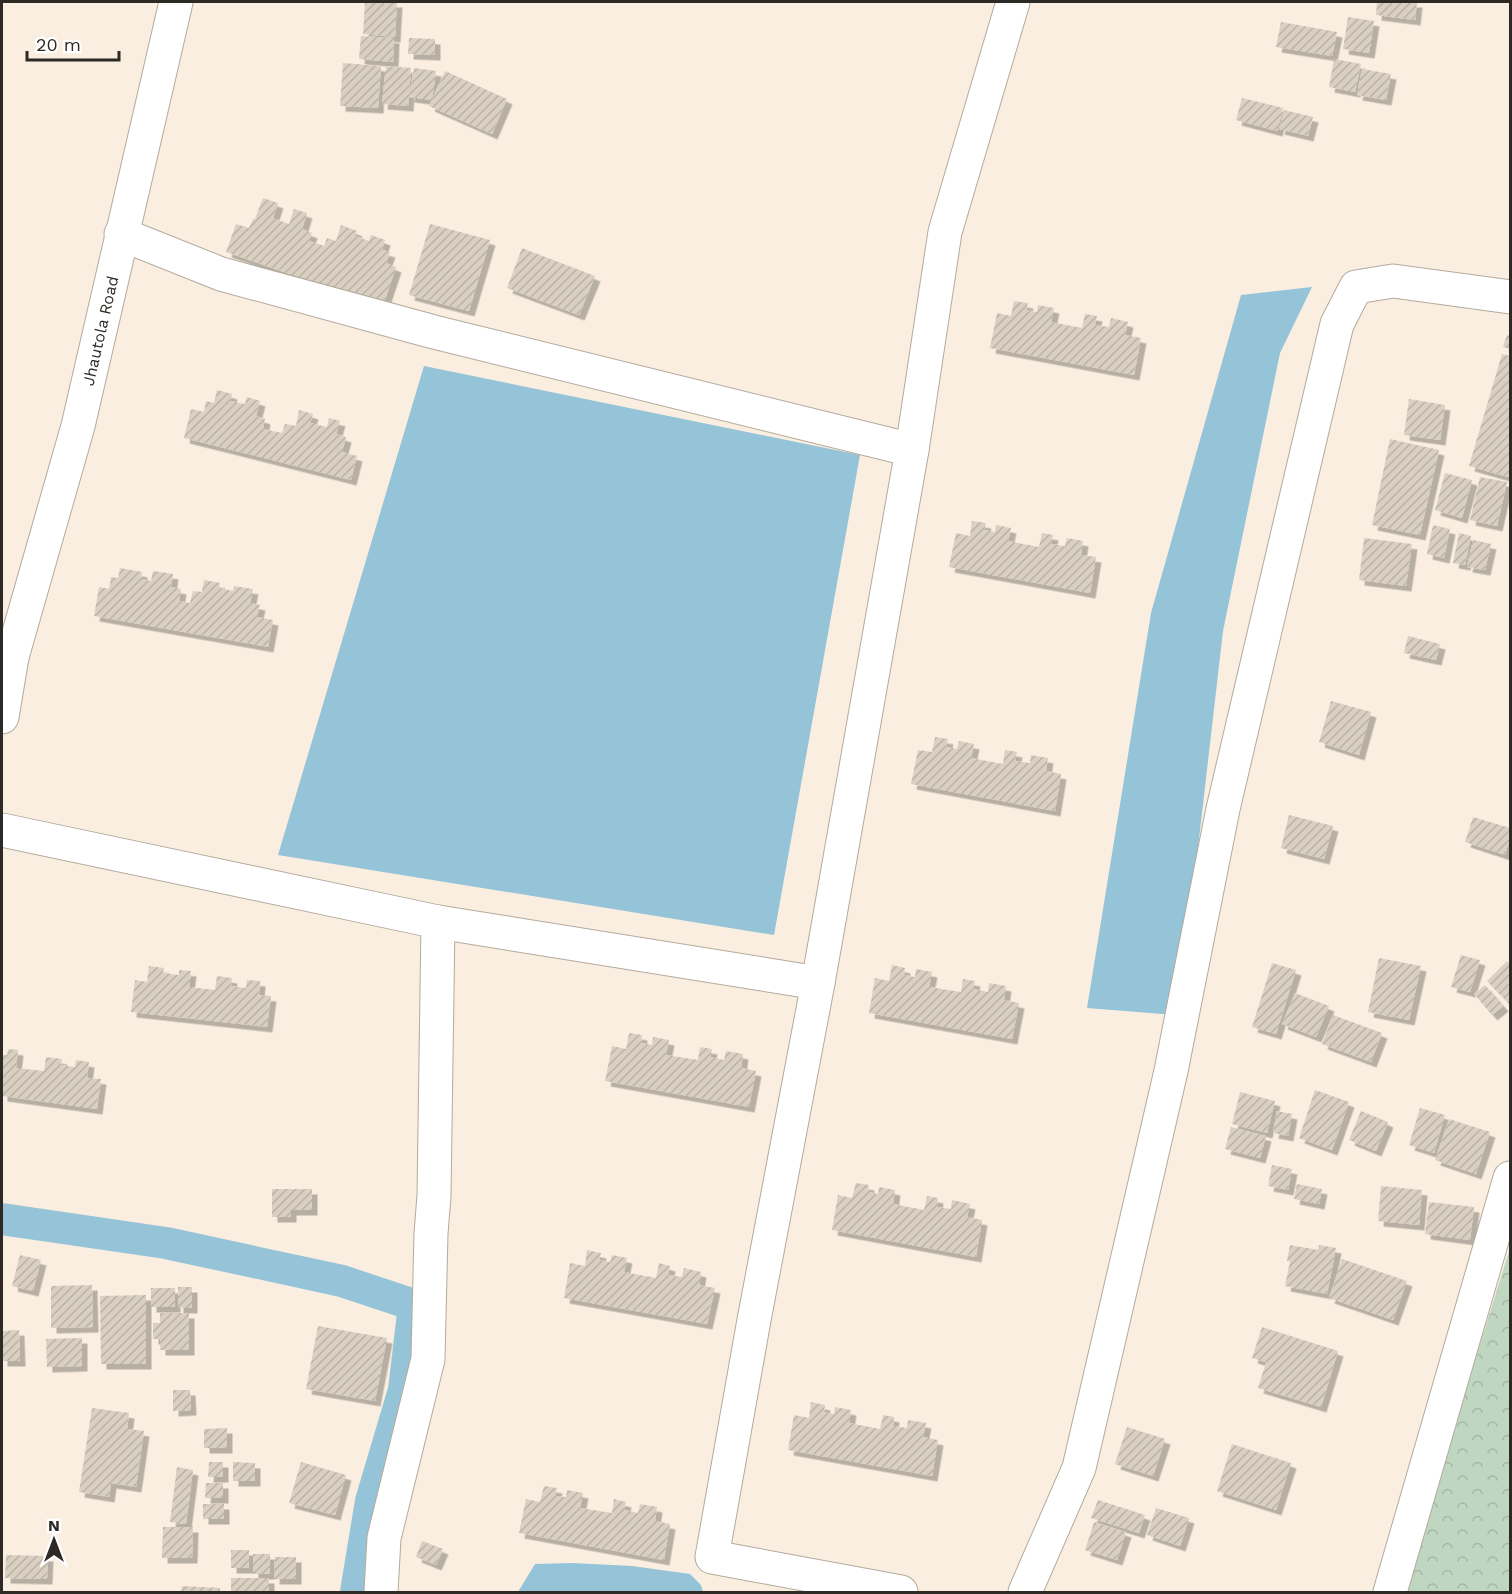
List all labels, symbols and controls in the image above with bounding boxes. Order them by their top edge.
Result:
scale bar [27,24,118,62]
text: 20 m [36,34,81,55]
street label: Jhautola Road [78,274,122,388]
north arrow [24,1510,84,1570]
text: N [48,1516,60,1535]

